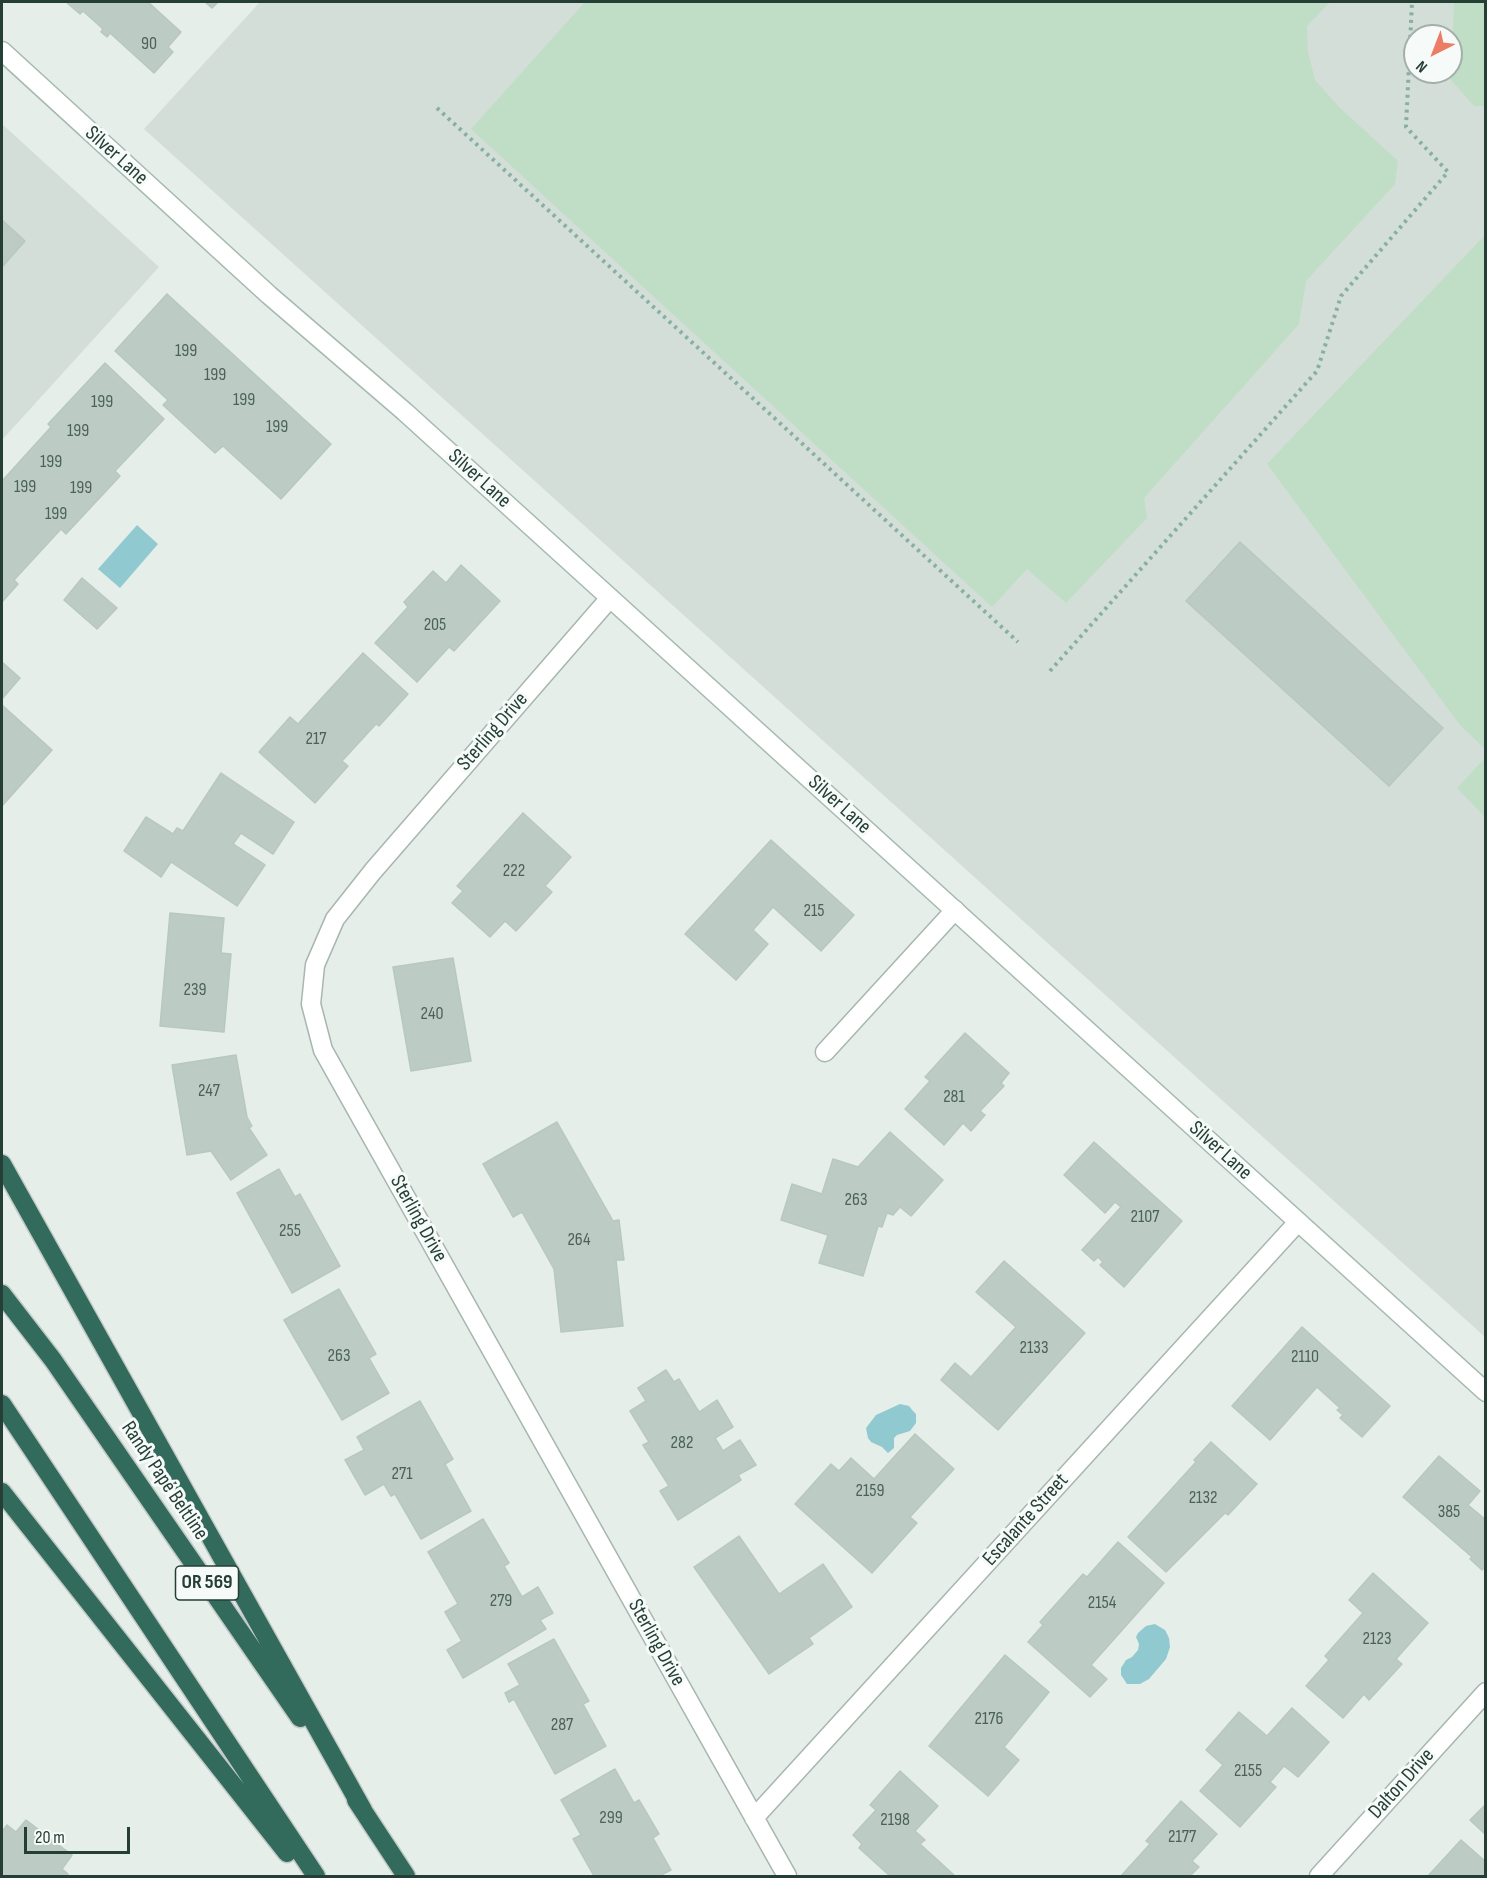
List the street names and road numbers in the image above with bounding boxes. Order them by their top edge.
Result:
street label: Silver Lane [79,121,153,191]
street label: Silver Lane [442,444,516,514]
street label: Sterling Drive [452,688,534,776]
street label: Silver Lane [802,770,876,840]
street label: Silver Lane [1183,1116,1257,1186]
street label: Sterling Drive [384,1171,452,1267]
street label: Randy Papé Beltline [115,1417,213,1545]
street label: Escalante Street [978,1469,1074,1571]
road number: OR 569 [176,1566,238,1600]
street label: Sterling Drive [622,1595,690,1691]
street label: Dalton Drive [1364,1744,1440,1824]

